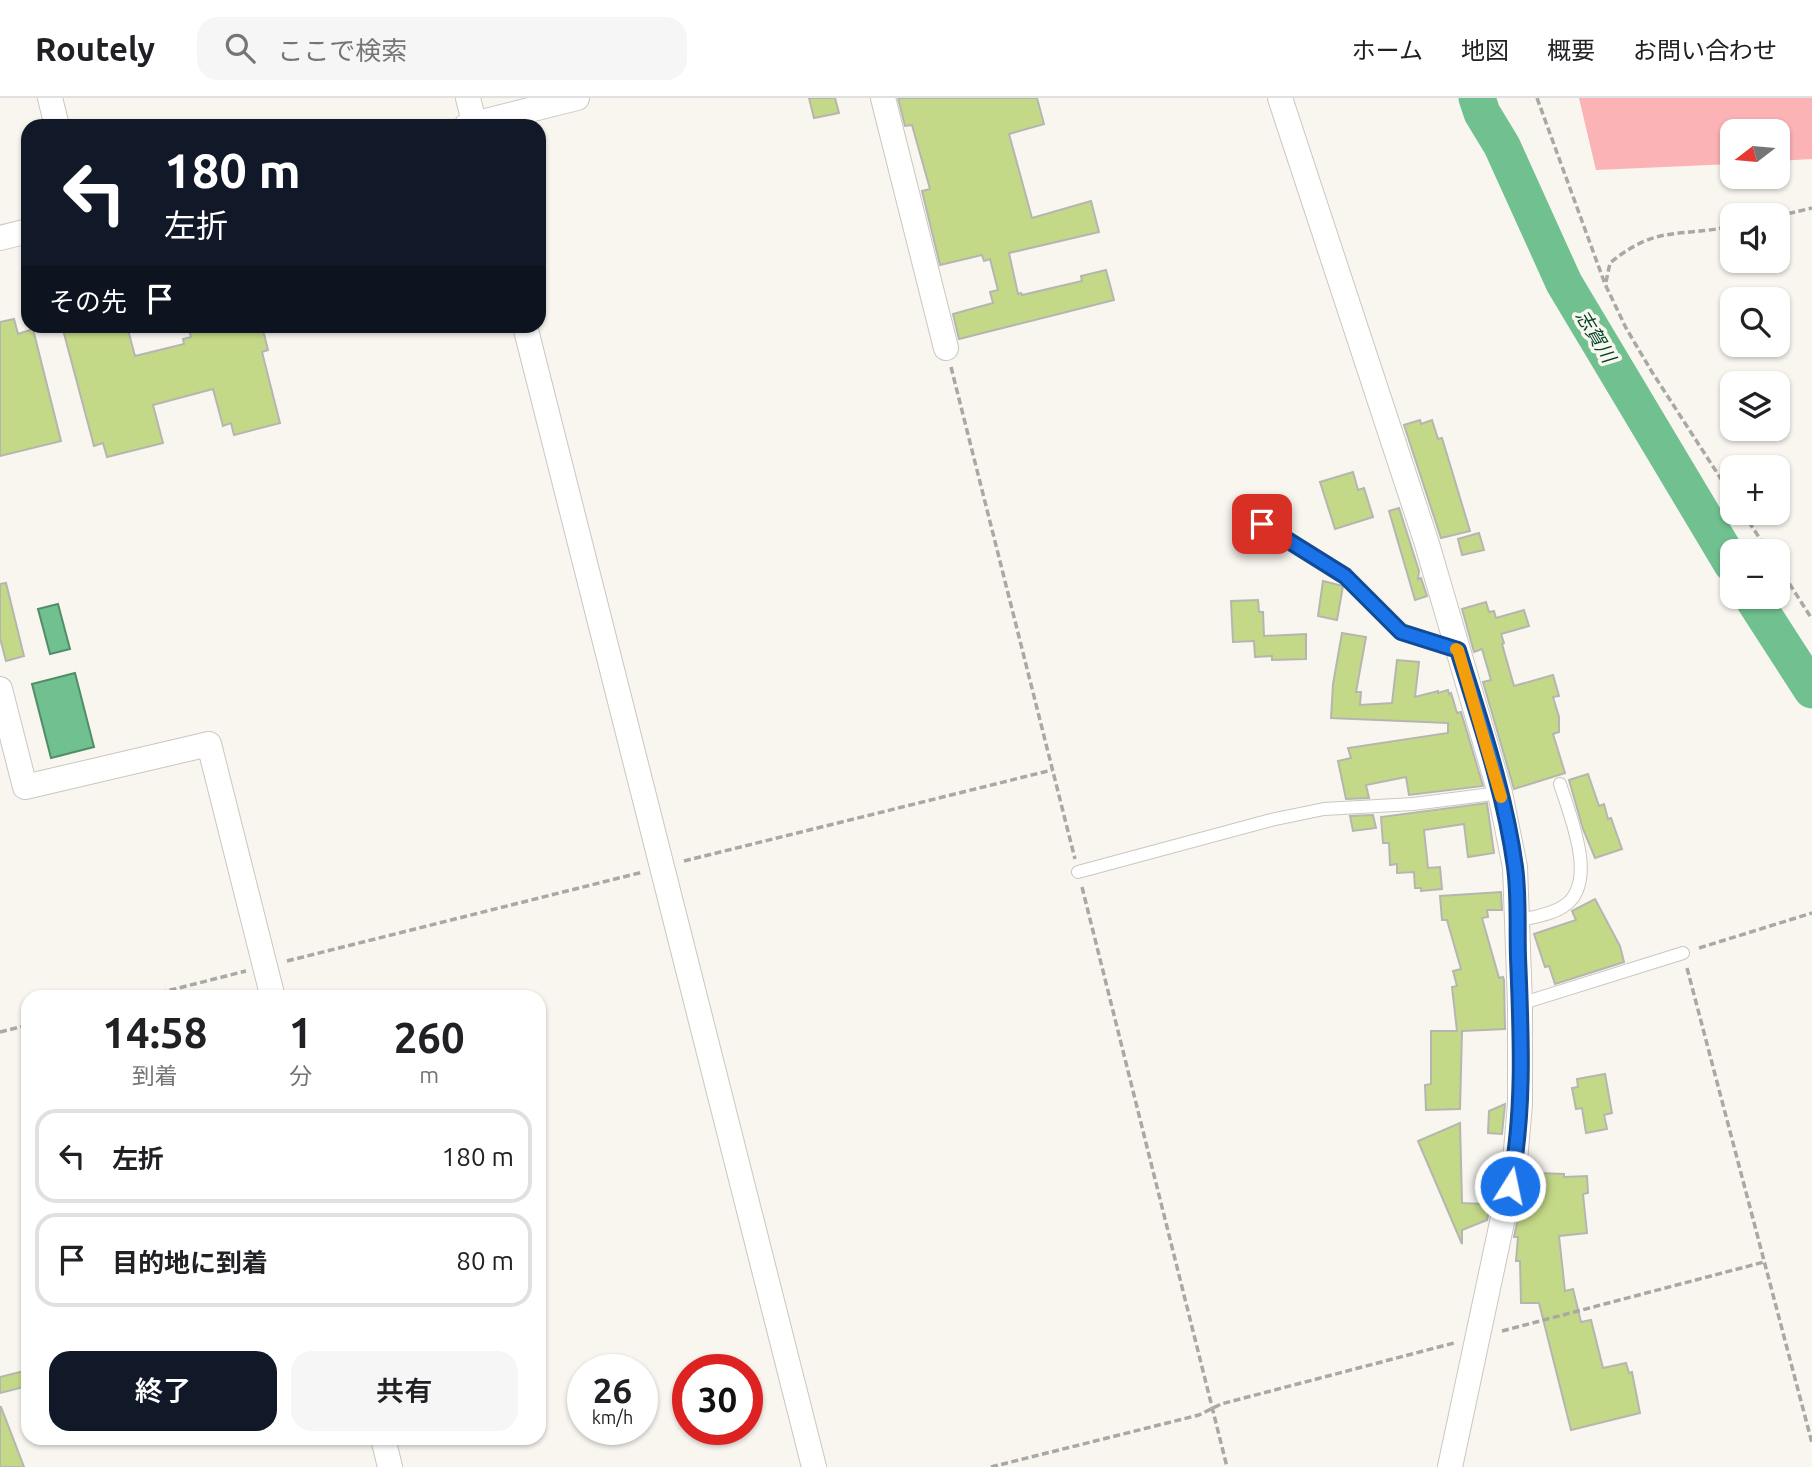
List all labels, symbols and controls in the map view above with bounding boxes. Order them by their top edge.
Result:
search box [197,17,687,80]
icon: search [221,29,259,67]
text: Routely [35,30,155,67]
text: ここで検索 [277,36,407,65]
text: ホーム [1352,37,1423,64]
text: 地図 [1461,37,1509,64]
text: 概要 [1547,37,1595,64]
text: お問い合わせ [1633,37,1777,64]
north arrow [1720,119,1790,189]
map controls [1720,119,1790,609]
text: 180 m [164,142,301,197]
icon: left [49,147,140,238]
button: sound [1720,203,1790,273]
text: 左折 [164,207,228,243]
icon: arrive [141,280,179,318]
text: その先 [49,287,127,316]
button: search [1720,287,1790,357]
water label: 志賀川 [1572,306,1621,368]
button: layers [1720,371,1790,441]
button: + [1720,455,1790,525]
pin [1232,494,1292,554]
icon: arrive [1243,505,1281,543]
button: − [1720,539,1790,609]
text: 14:58 [102,1009,207,1056]
text: 1 [289,1009,312,1056]
text: 260 [394,1014,465,1061]
text: m [419,1062,439,1087]
text: 到着 [132,1063,178,1088]
text: 分 [289,1063,312,1088]
icon: left [53,1137,91,1175]
text: 180 m [442,1142,514,1171]
text: 左折 [112,1144,164,1173]
position arrow [1473,1149,1547,1223]
icon: arrive [53,1241,91,1279]
text: 80 m [456,1246,514,1275]
text: 目的地に到着 [112,1248,268,1277]
button: 終了 [49,1351,277,1431]
button: 共有 [291,1351,518,1431]
speed limit sign: 30 [672,1354,763,1445]
text: 26 [593,1370,632,1410]
text: km/h [592,1407,633,1427]

